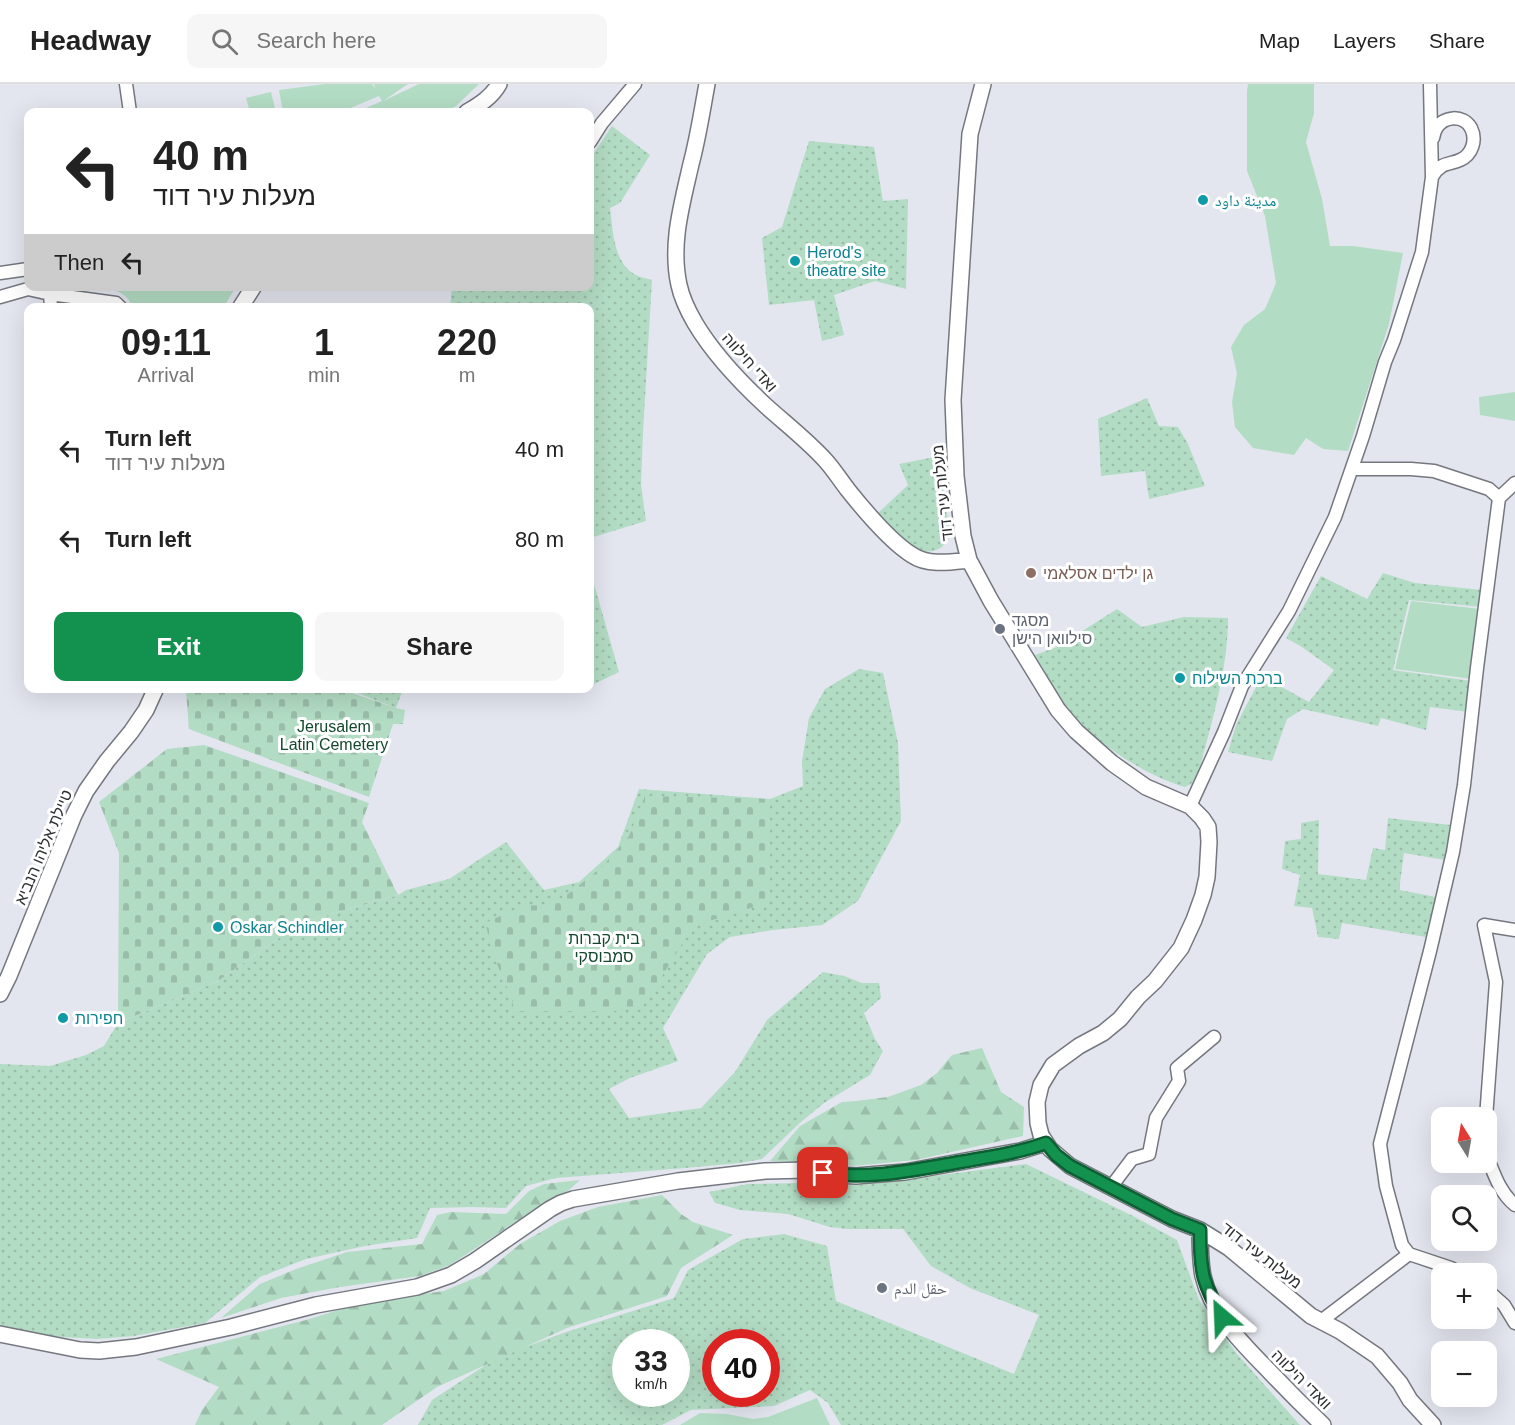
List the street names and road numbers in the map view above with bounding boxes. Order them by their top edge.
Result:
street label: ואדי חילווה [719,329,780,395]
street label: מעלות עיר דוד [929,444,956,542]
street label: טיילת אליהו הנביא [12,787,75,907]
street label: מעלות עיר דוד [1218,1219,1305,1292]
street label: וואדי הילווה [1268,1346,1335,1413]

